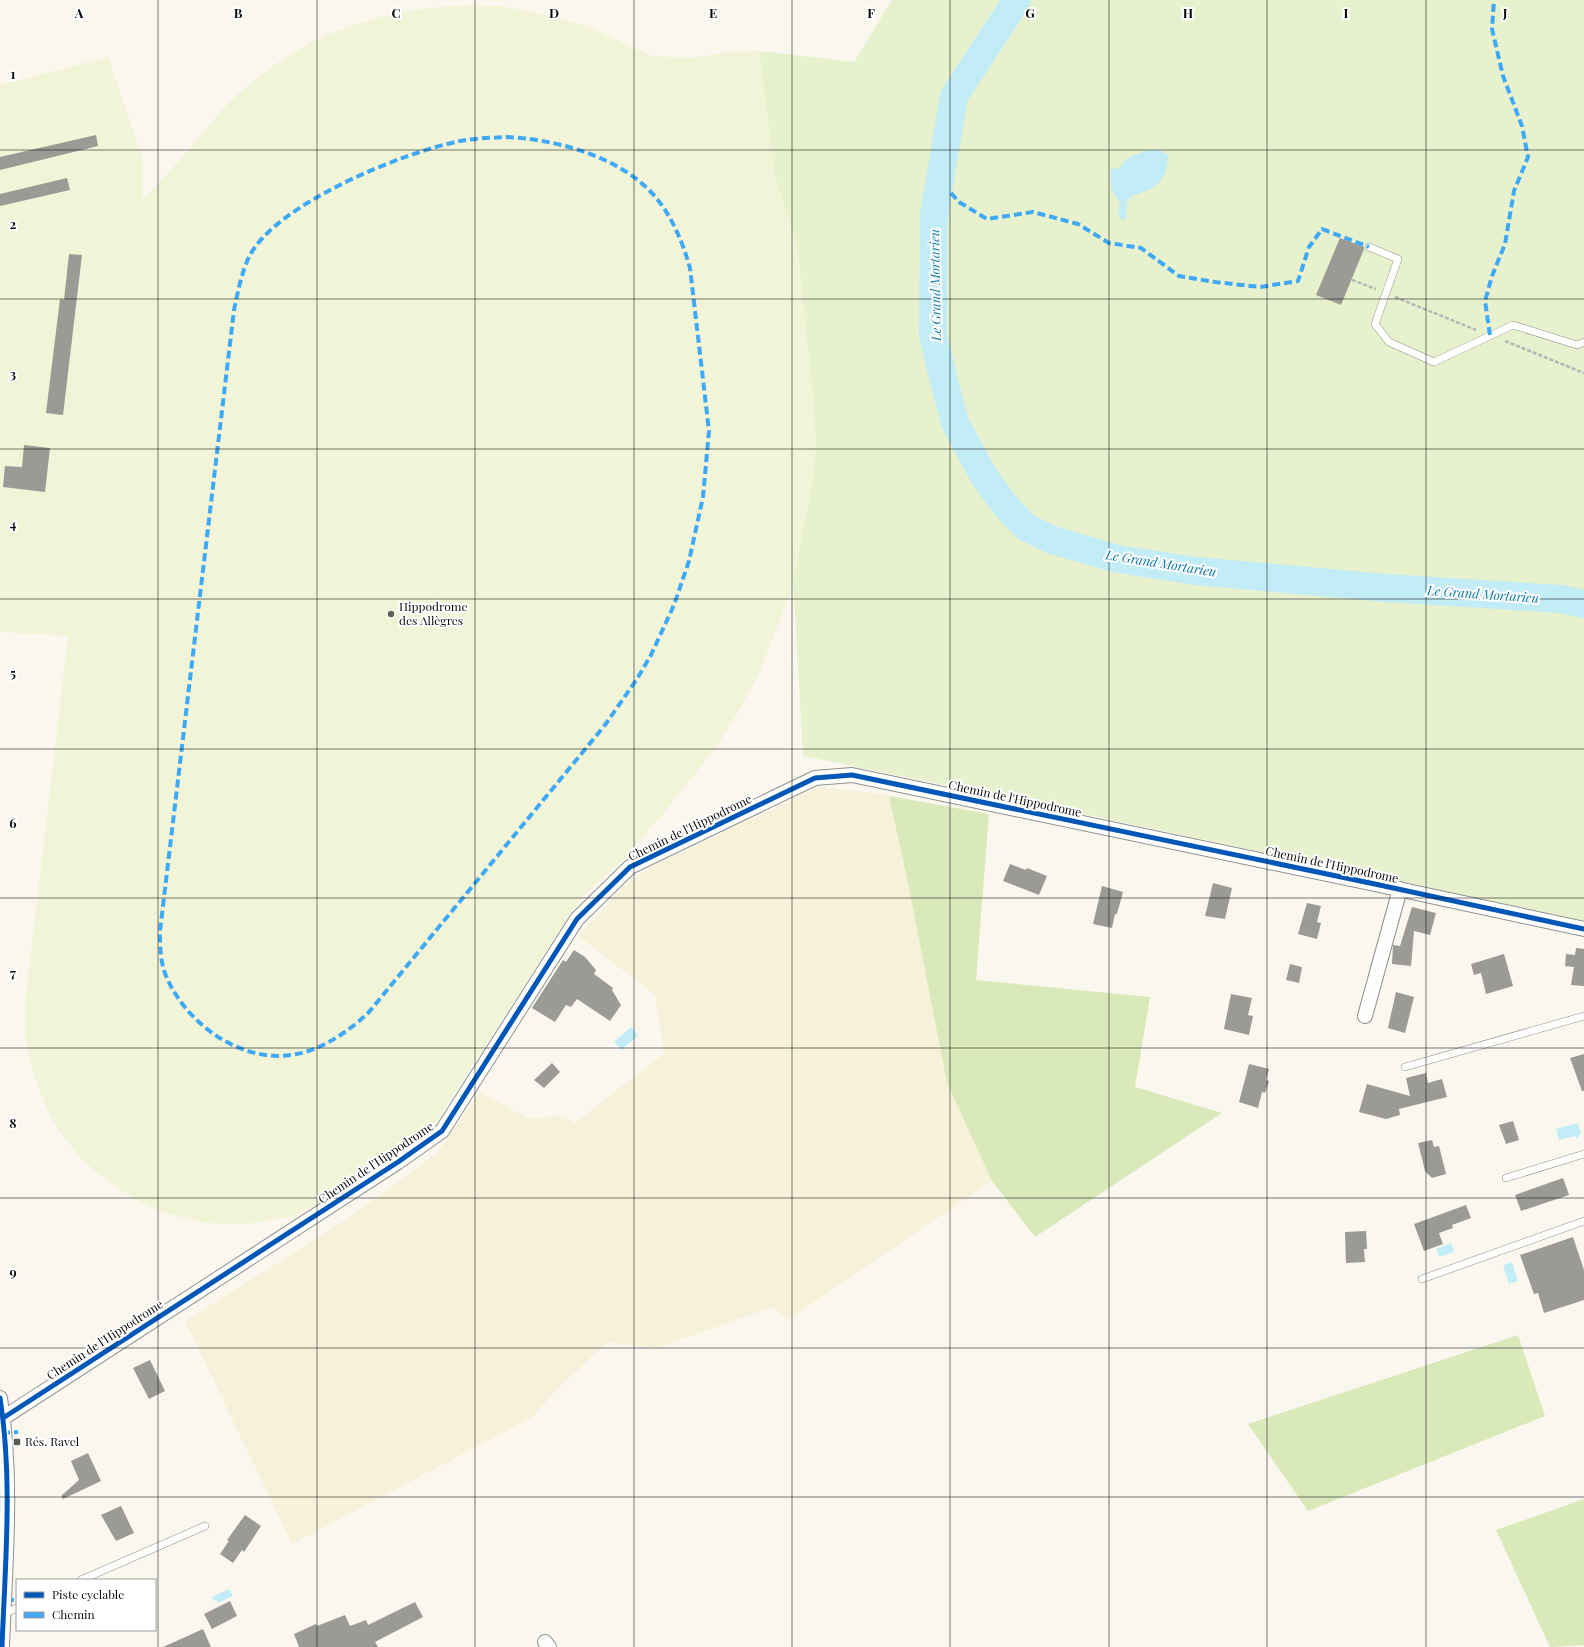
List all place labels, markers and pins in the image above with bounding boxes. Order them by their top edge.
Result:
place label: Hippodrome des Allègres [399,598,468,628]
marker: Hippodrome des Allègres [386,609,396,619]
place label: Rés. Ravel [25,1433,80,1449]
marker: Rés. Ravel [12,1437,22,1447]

